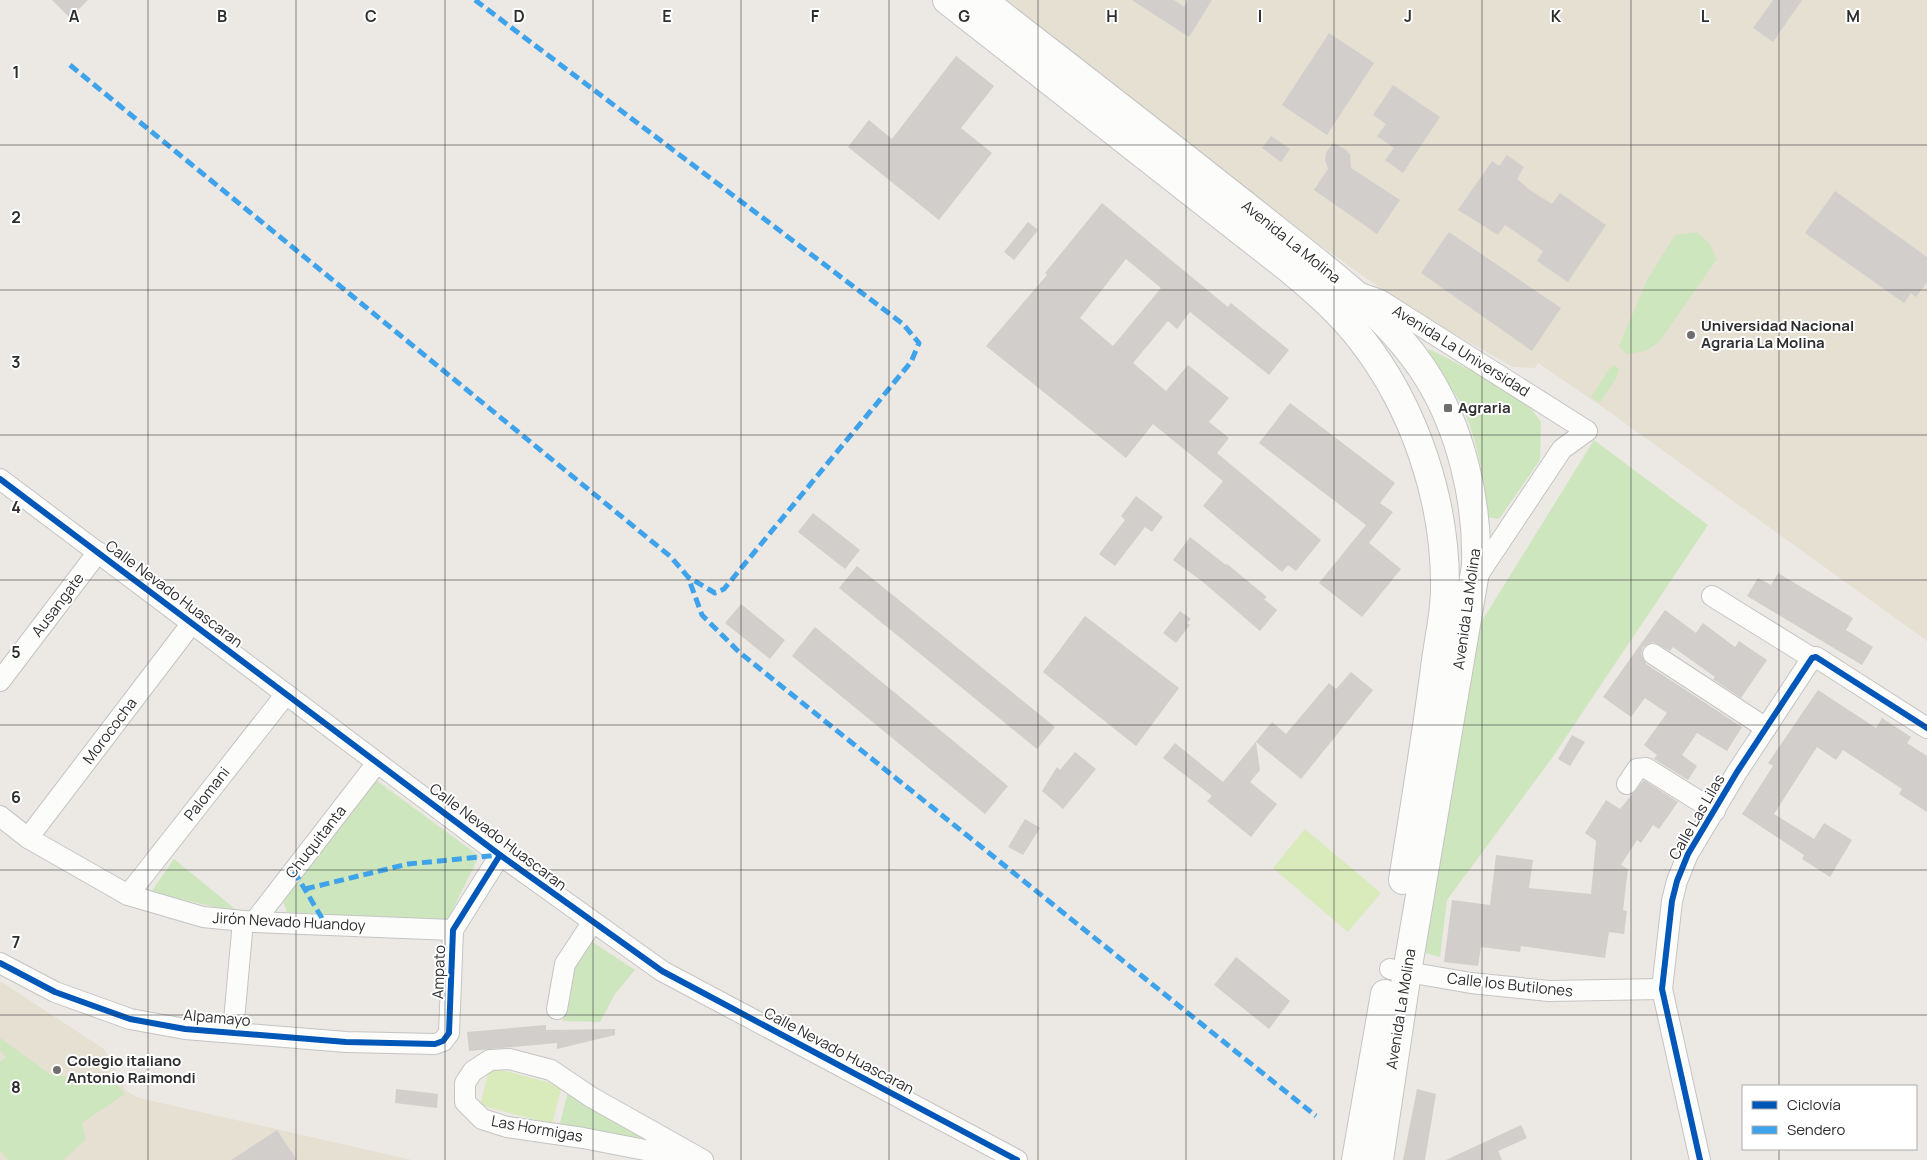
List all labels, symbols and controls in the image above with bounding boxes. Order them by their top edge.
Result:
text: A [69,5,80,27]
text: B [217,5,227,27]
text: C [365,5,377,27]
text: D [513,5,525,27]
text: E [662,5,672,27]
text: F [811,5,820,27]
text: G [958,5,970,27]
text: H [1106,5,1118,27]
text: I [1258,5,1262,27]
text: J [1404,5,1412,27]
text: K [1551,5,1562,27]
text: L [1701,5,1710,27]
text: M [1846,5,1860,27]
text: 1 [12,61,20,83]
street label: Avenida La Molina [1237,195,1345,288]
text: 2 [11,206,21,228]
street label: Avenida La Universidad [1389,300,1534,401]
place label: Universidad Nacional Agraria La Molina [1701,315,1854,353]
marker: Universidad Nacional Agraria La Molina [1685,329,1697,341]
text: 3 [11,351,21,373]
place label: Agraria [1458,397,1511,418]
marker: Agraria [1442,402,1454,414]
text: 4 [11,496,21,518]
street label: Calle Nevado Huascaran [101,535,247,652]
street label: Avenida La Molina [1448,547,1485,671]
street label: Ausangate [27,568,89,641]
text: 5 [11,641,21,663]
street label: Morococha [78,693,141,768]
street label: Palomani [179,762,234,825]
street label: Calle Las Lilas [1664,770,1730,863]
street label: Calle Nevado Huascaran [425,778,571,895]
text: 6 [11,786,21,808]
street label: Chuquitanta [280,801,351,883]
street label: Jirón Nevado Huandoy [212,907,366,936]
text: 7 [12,931,20,953]
street label: Ampato [427,944,450,999]
street label: Avenida La Molina [1381,947,1420,1071]
street label: Calle los Butilones [1446,967,1574,1002]
street label: Calle Nevado Huascaran [761,1002,918,1099]
street label: Alpamayo [183,1004,252,1031]
place label: Colegio italiano Antonio Raimondi [67,1050,196,1088]
marker: Colegio italiano Antonio Raimondi [51,1064,63,1076]
text: 8 [11,1076,21,1098]
legend [1742,1085,1917,1150]
text: Ciclovía [1787,1094,1841,1115]
street label: Las Hormigas [490,1110,585,1147]
text: Sendero [1787,1119,1846,1140]

